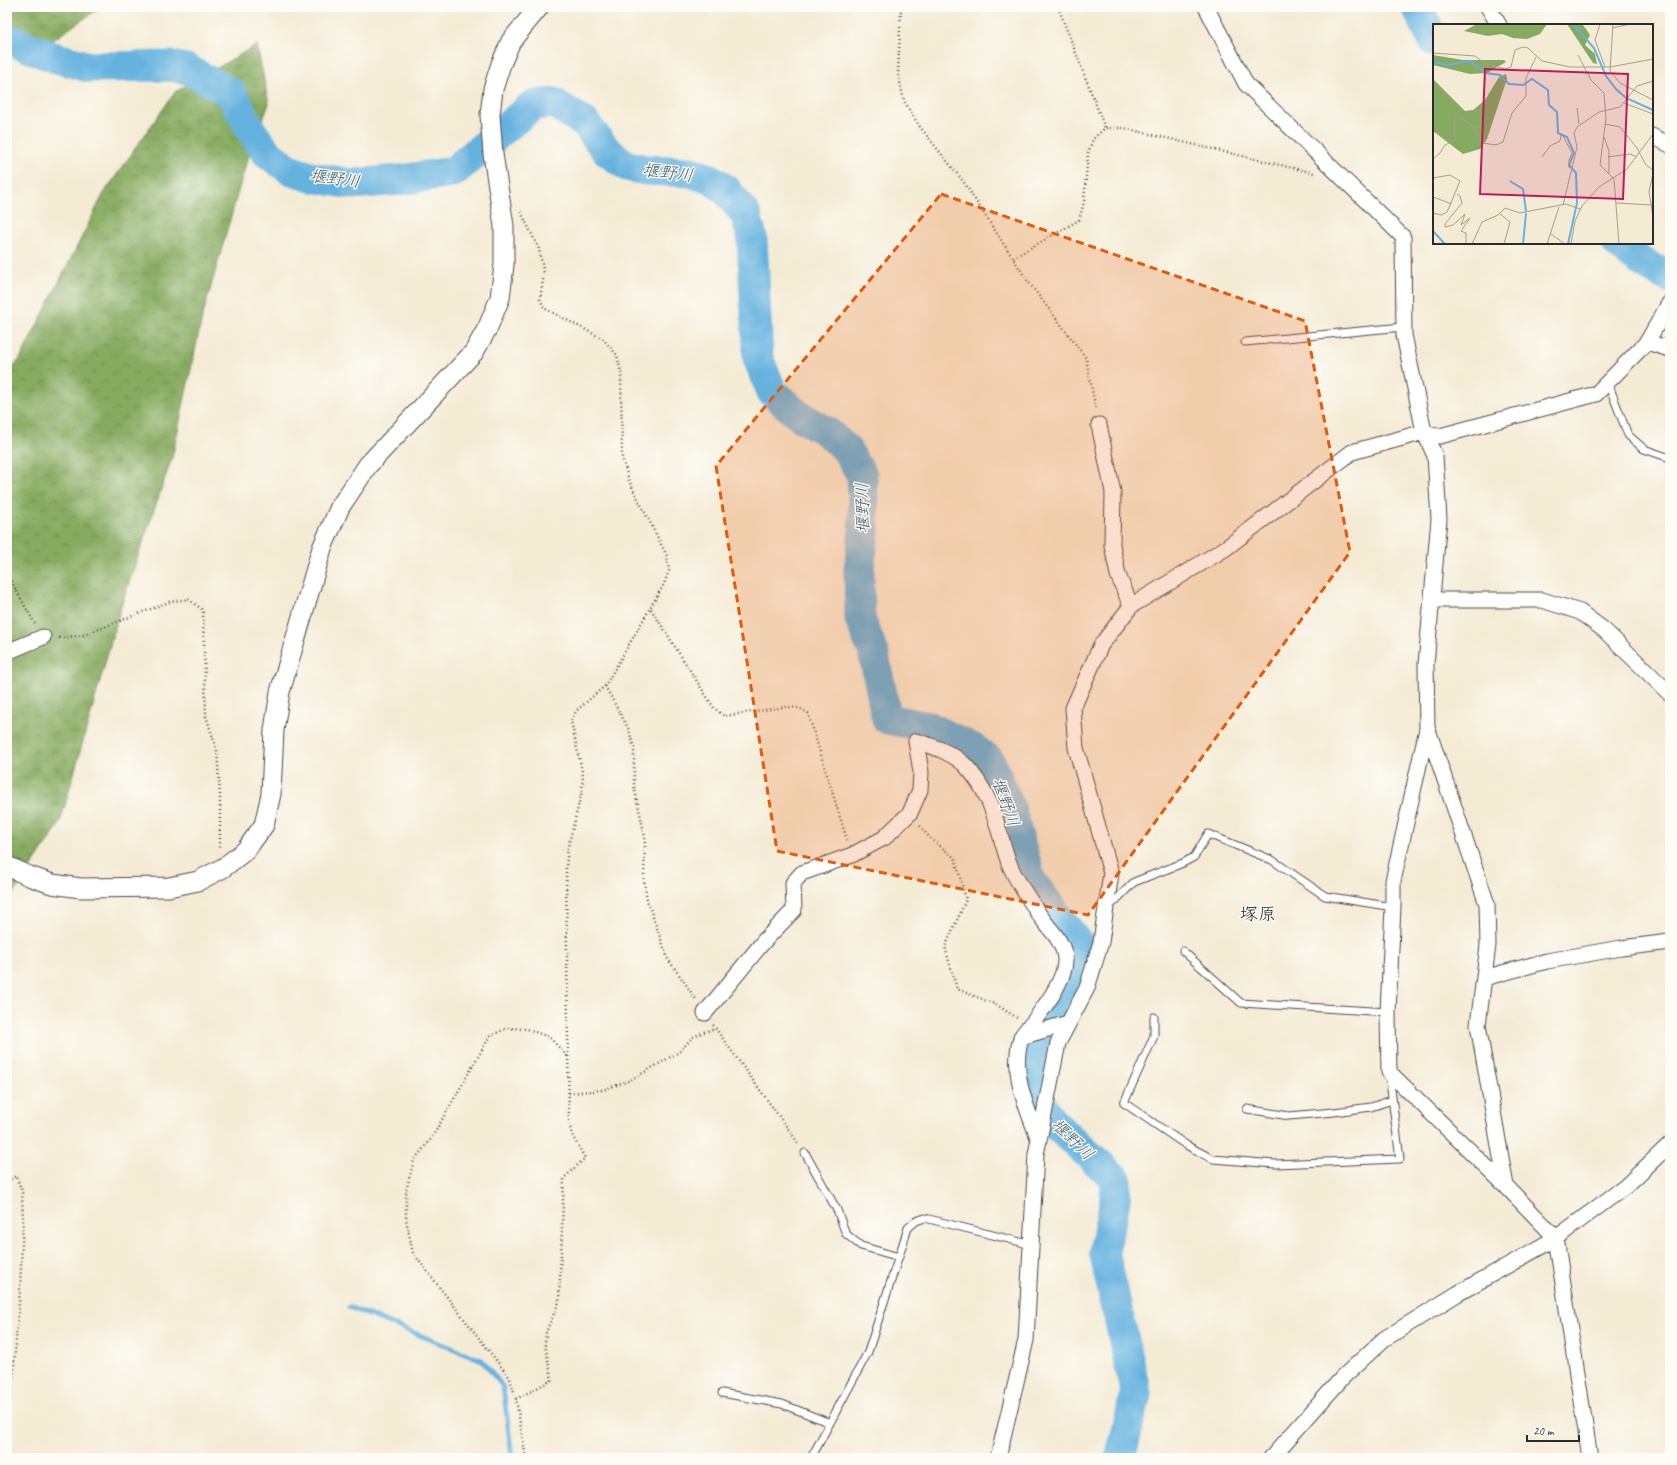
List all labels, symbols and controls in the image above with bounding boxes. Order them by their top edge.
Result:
inset map [1433,24,1653,244]
water label: 堰野川 [641,159,695,186]
water label: 堰野川 [308,165,362,192]
water label: 堰野川 [852,482,873,534]
water label: 堰野川 [987,775,1024,830]
district label: 塚原 [1240,903,1276,925]
water label: 堰野川 [1047,1114,1098,1165]
scale bar [1527,1417,1579,1443]
text: 20 m [1533,1423,1555,1439]

